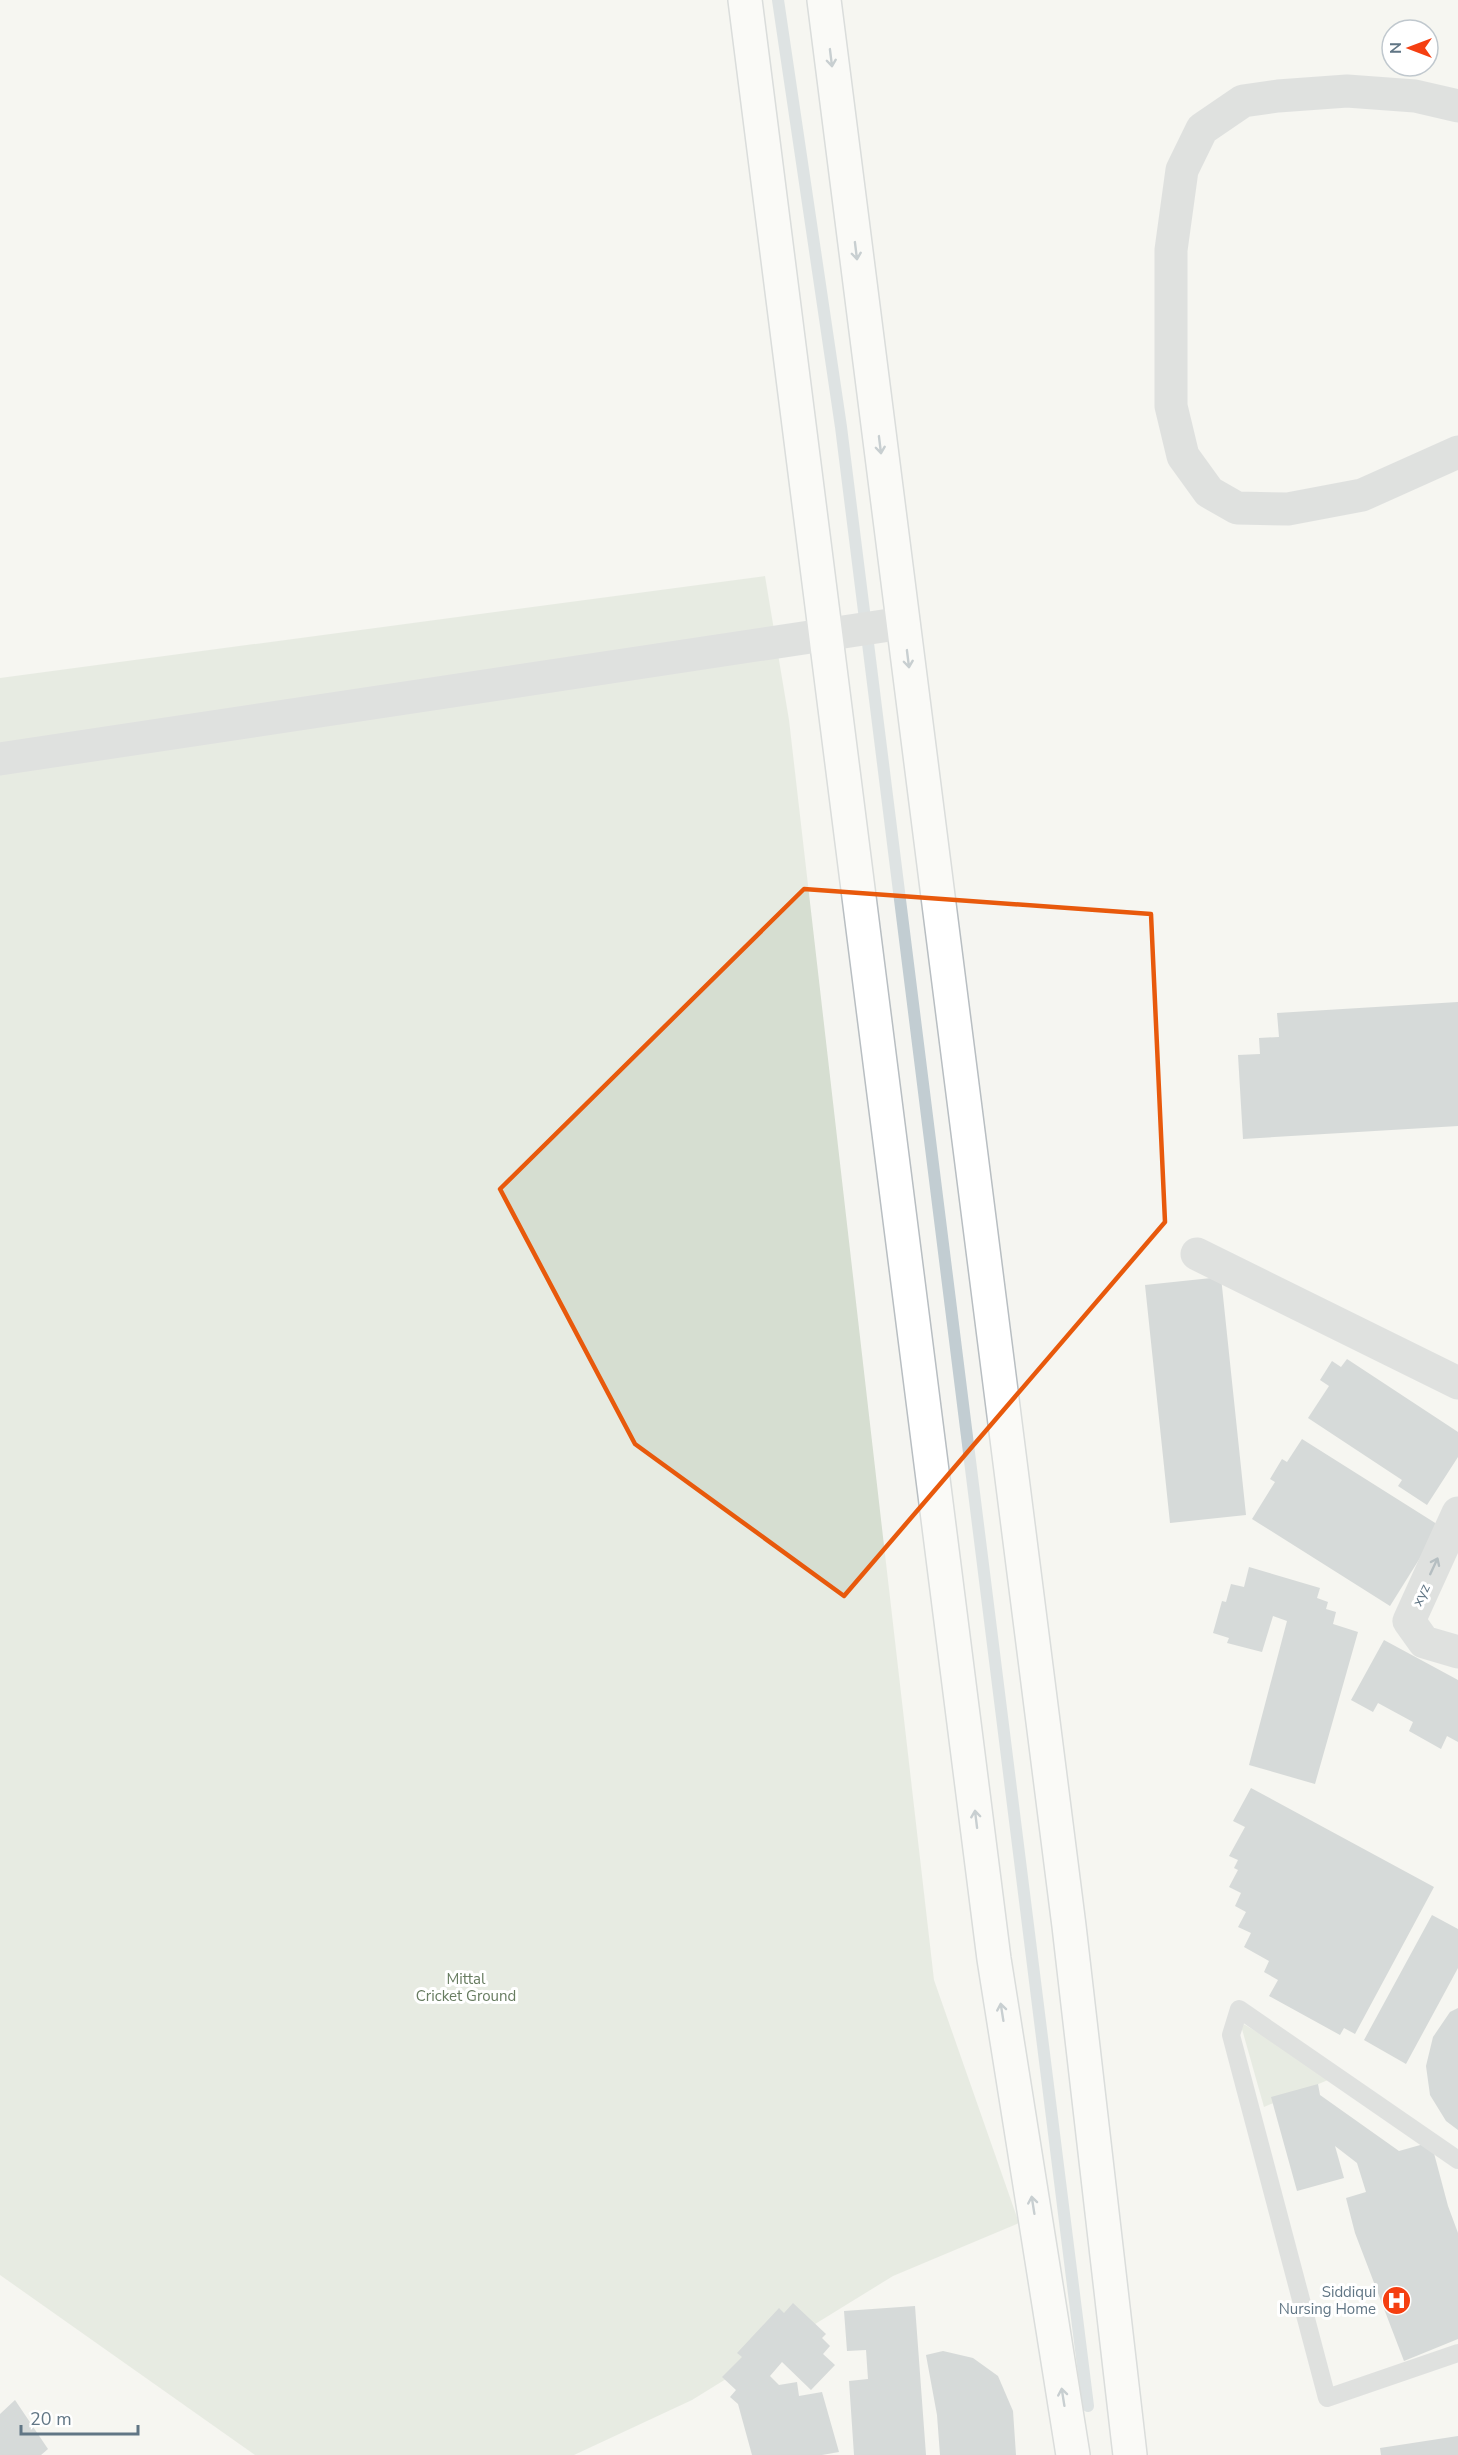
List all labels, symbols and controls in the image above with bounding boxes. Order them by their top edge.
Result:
north arrow [1380,18,1440,78]
text: N [1385,42,1407,54]
one-way arrow [826,48,837,67]
one-way arrow [850,241,861,261]
one-way arrow [875,434,886,454]
one-way arrow [902,649,913,669]
one-way arrow [1428,1558,1440,1576]
street label: xyz [1407,1581,1435,1609]
one-way arrow [971,1809,982,1829]
park label: Mittal Cricket Ground [416,1969,516,2006]
one-way arrow [997,2003,1008,2022]
one-way arrow [1027,2195,1038,2215]
place label: Siddiqui Nursing Home [1279,2282,1376,2319]
hospital icon: Siddiqui Nursing Home [1381,2285,1413,2317]
one-way arrow [1058,2388,1069,2408]
scale bar [21,2398,138,2436]
text: 20 m [30,2407,72,2431]

